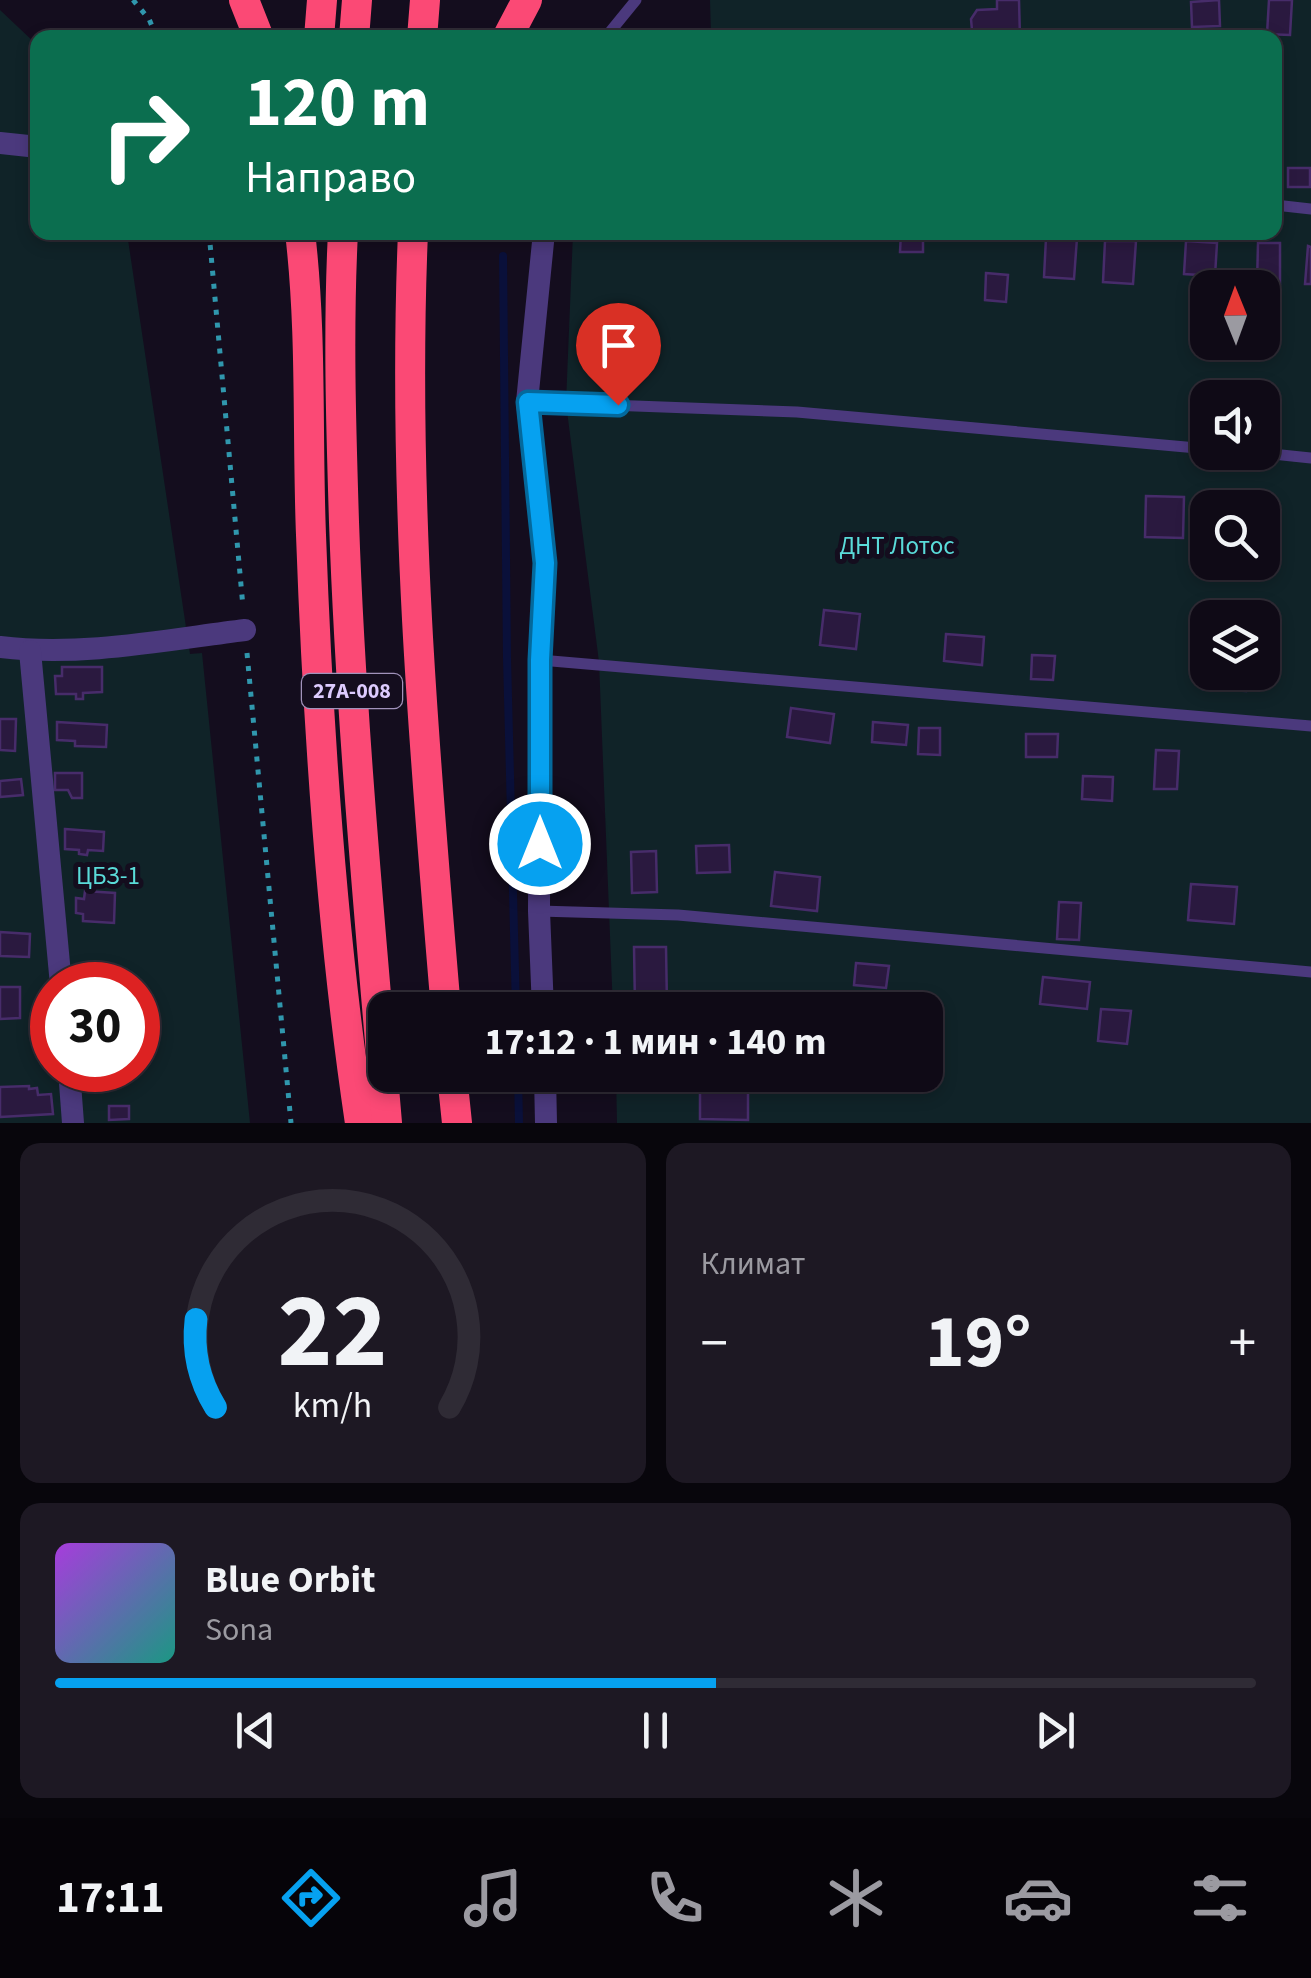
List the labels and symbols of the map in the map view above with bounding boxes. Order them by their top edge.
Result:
north arrow [1190,270,1280,360]
pin [576,303,661,406]
park label: ДНТ Лотос [839,528,955,564]
road number: 27А-008 [302,674,402,708]
position arrow [488,792,592,896]
park label: ЦБЗ-1 [76,858,140,894]
speed limit sign: 30 [30,962,160,1092]

